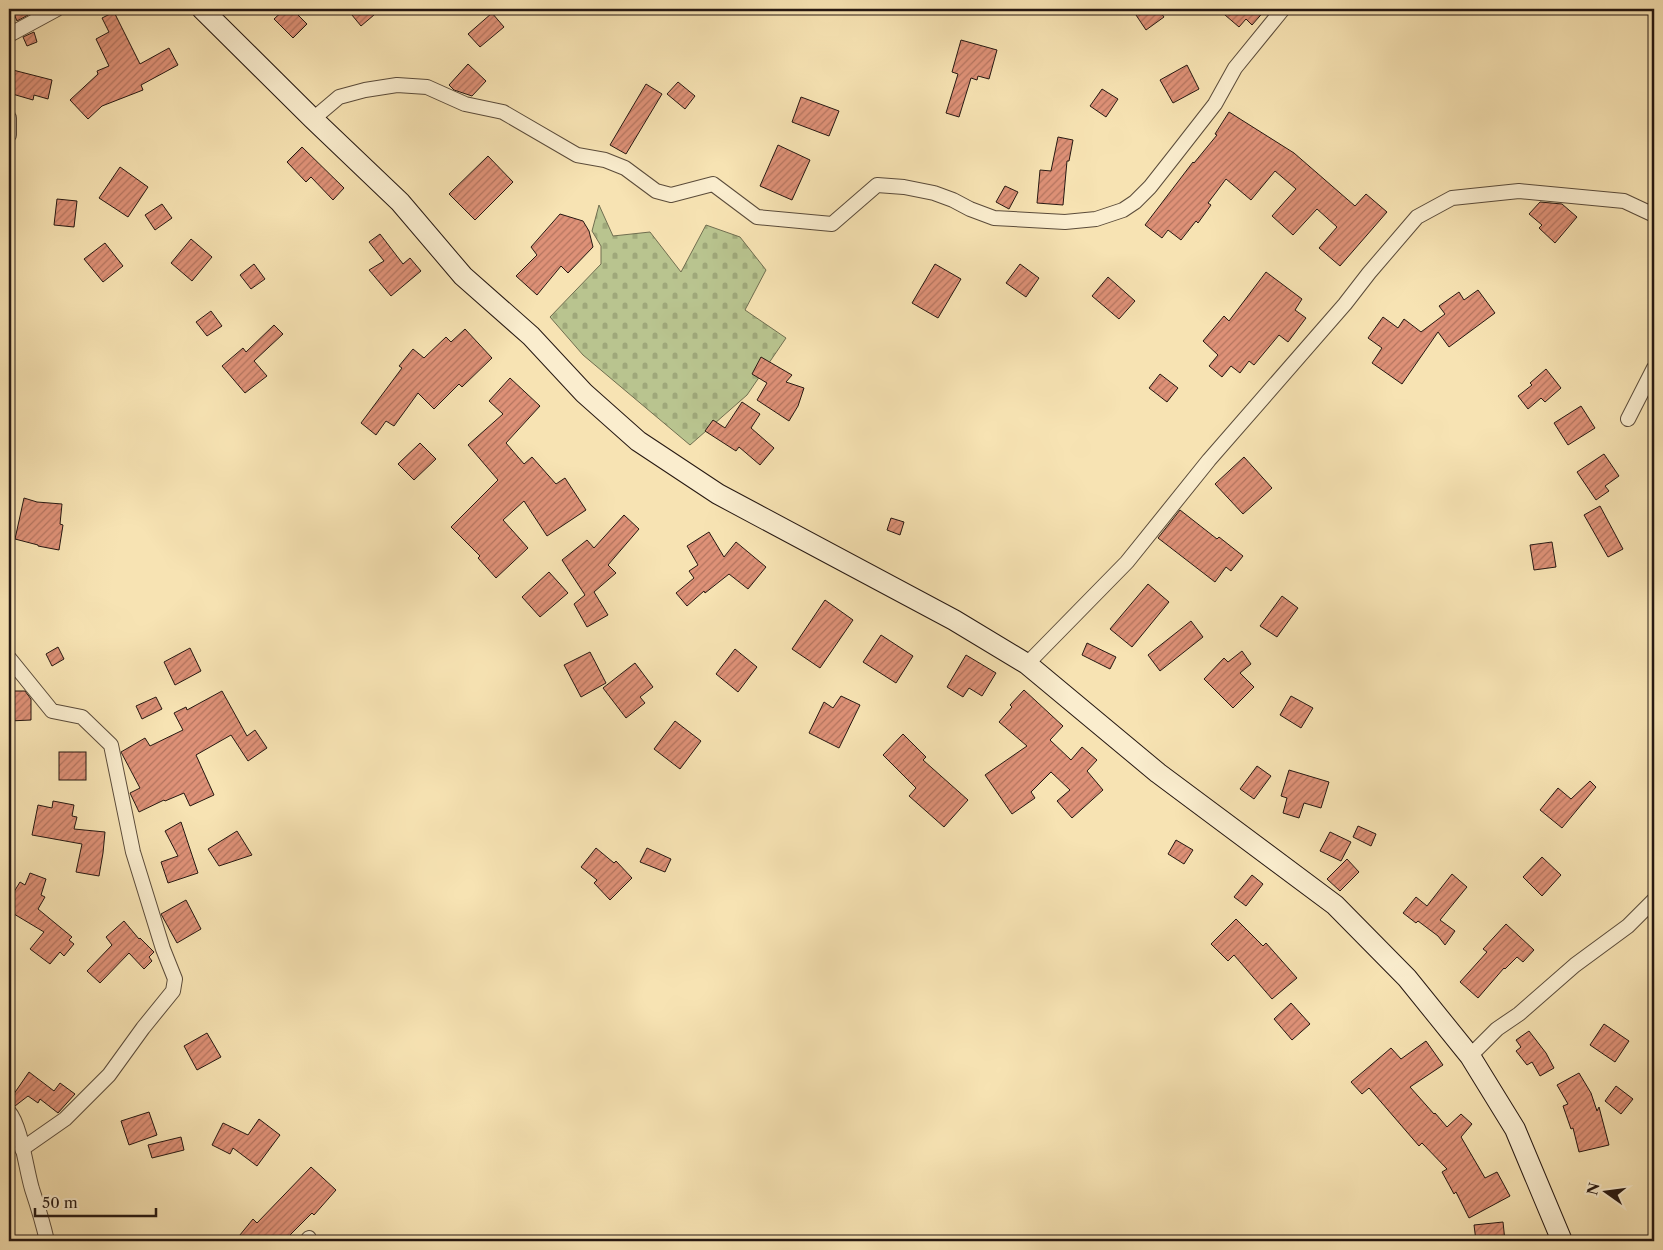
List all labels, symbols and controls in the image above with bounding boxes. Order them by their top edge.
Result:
north arrow [1580,1168,1630,1218]
text: N [1583,1181,1604,1197]
scale bar [35,1185,156,1217]
text: 50 m [42,1193,78,1212]

